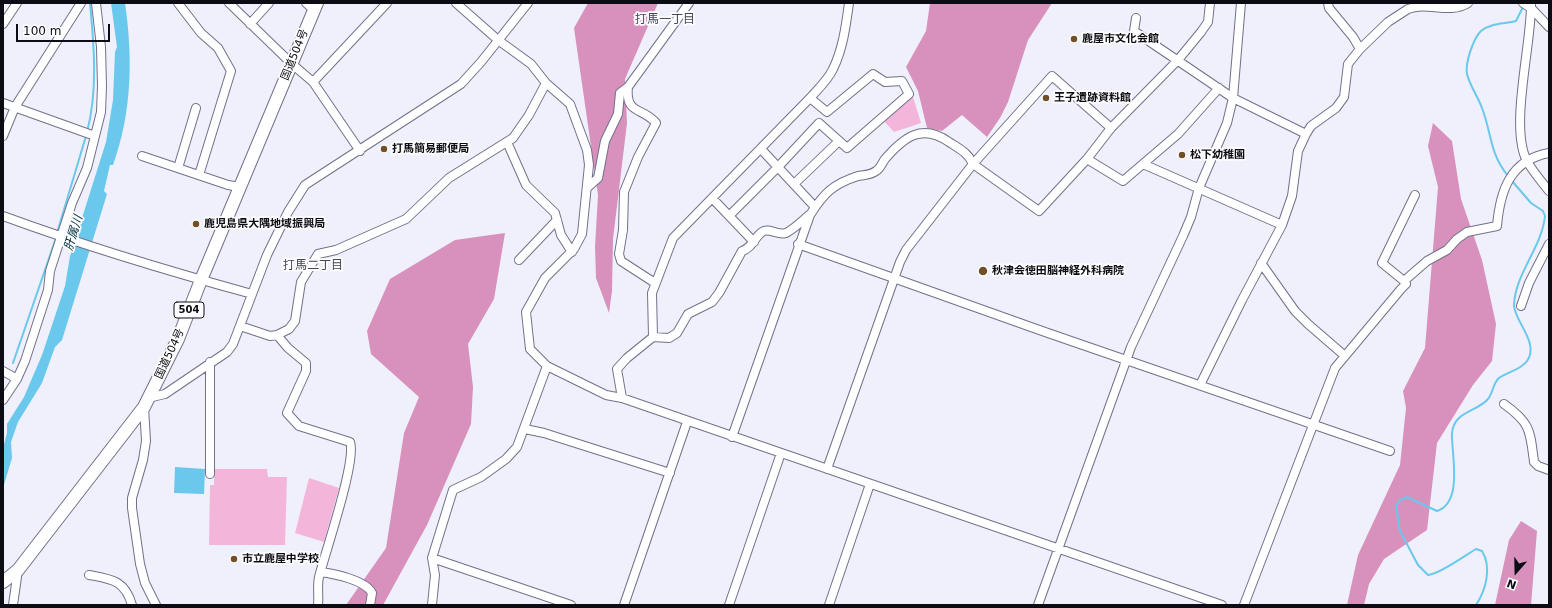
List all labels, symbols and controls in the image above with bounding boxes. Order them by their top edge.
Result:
district label: 打馬一丁目 [635,13,695,27]
scale bar [18,16,112,42]
text: 100 m [23,24,61,38]
street label: 国道504号 [279,27,311,83]
place label: 鹿屋市文化会館 [1082,32,1159,46]
marker: 鹿屋市文化会館 [1069,34,1079,44]
place label: 王子遺跡資料館 [1054,91,1131,105]
marker: 王子遺跡資料館 [1041,93,1051,103]
place label: 打馬簡易郵便局 [392,142,469,156]
marker: 打馬簡易郵便局 [379,144,389,154]
place label: 松下幼稚園 [1190,148,1245,162]
marker: 松下幼稚園 [1177,150,1187,160]
water label: 肝属川 [62,214,86,252]
place label: 鹿児島県大隅地域振興局 [204,217,325,231]
marker: 鹿児島県大隅地域振興局 [191,219,201,229]
district label: 打馬二丁目 [283,259,343,273]
place label: 秋津会徳田脳神経外科病院 [992,264,1124,278]
marker: 秋津会徳田脳神経外科病院 [977,265,989,277]
road number: 504 [174,302,204,318]
street label: 国道504号 [153,327,187,381]
place label: 市立鹿屋中学校 [242,552,319,566]
north arrow [1496,552,1536,592]
marker: 市立鹿屋中学校 [229,554,239,564]
text: N [1505,576,1518,591]

